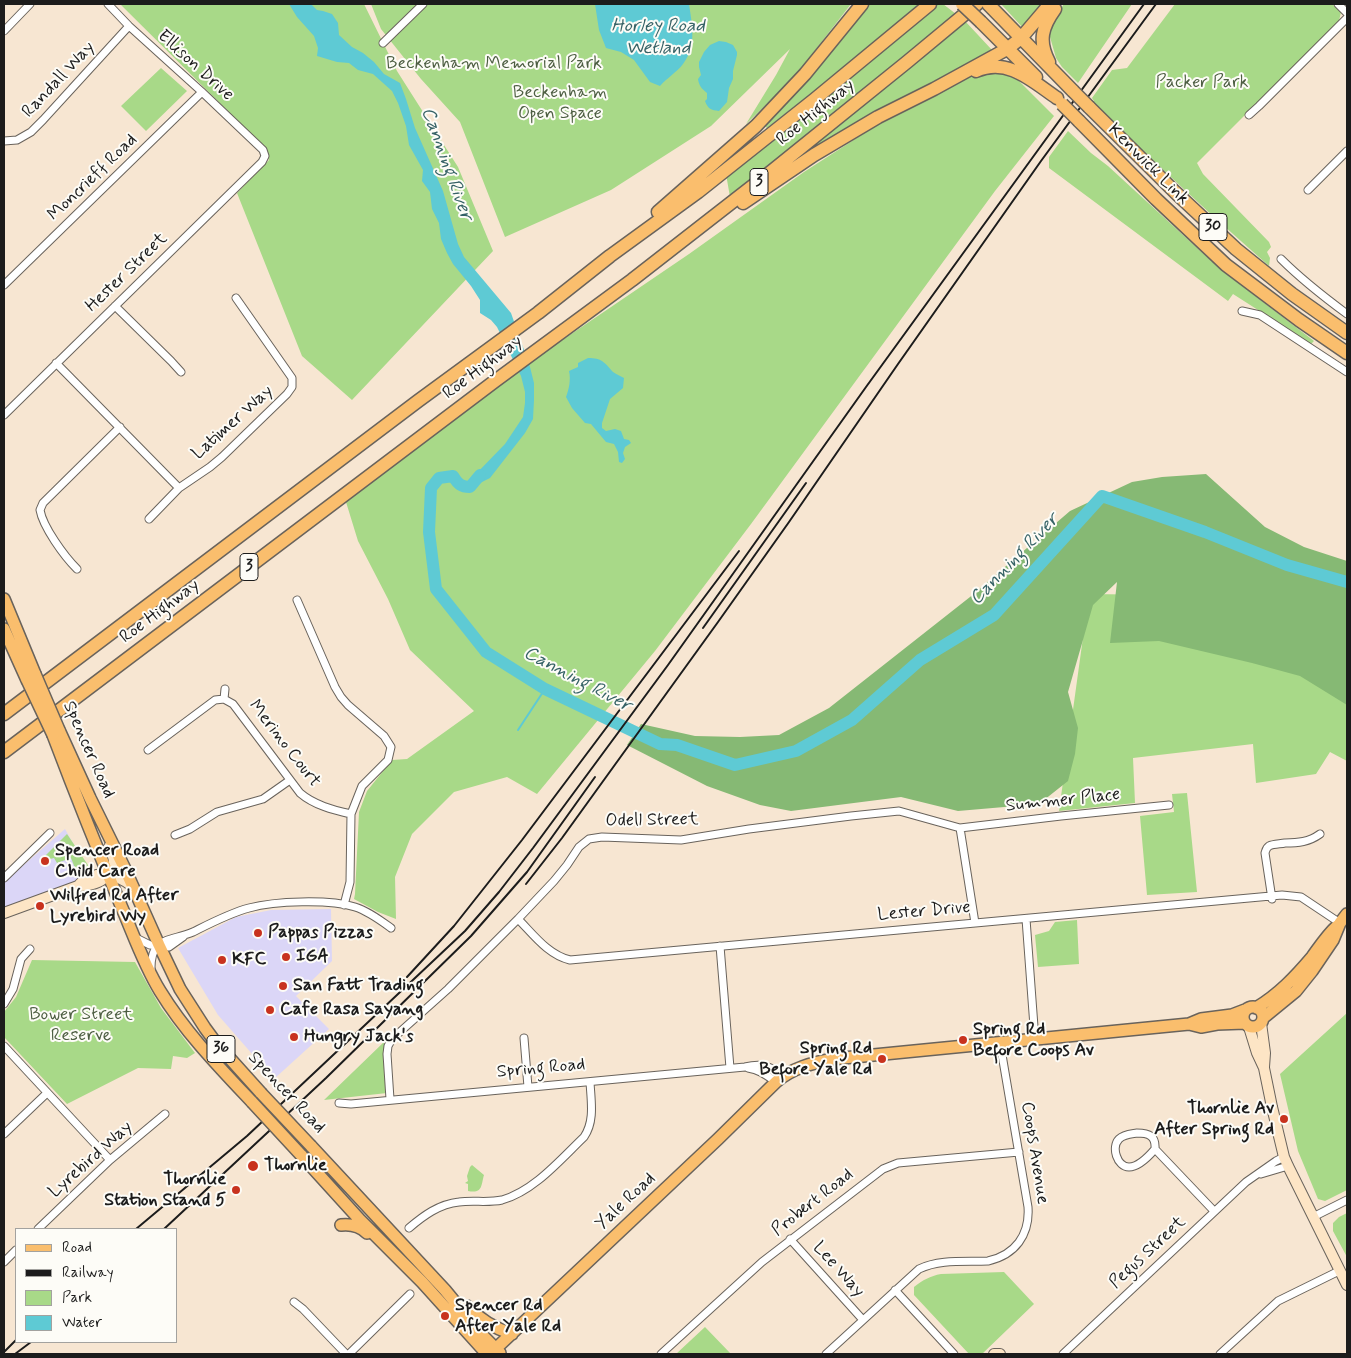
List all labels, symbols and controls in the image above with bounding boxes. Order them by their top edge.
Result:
water label: Horley Road Wetland [611,16,705,60]
street label: Ellison Drive [152,26,238,106]
street label: Randall Way [18,37,100,123]
park label: Beckenham Memorial Park [386,53,602,75]
park label: Packer Park [1155,72,1249,94]
street label: Roe Highway [773,75,859,151]
park label: Beckenham Open Space [513,82,607,125]
water label: Canning River [415,104,477,224]
street label: Kenwick Link [1103,120,1193,210]
street label: Moncrieff Road [44,130,142,226]
road number: 3 [750,168,768,196]
road number: 30 [1199,213,1227,240]
street label: Hester Street [82,229,172,317]
street label: Roe Highway [439,331,527,405]
street label: Latimer Way [188,381,278,465]
water label: Canning River [966,509,1064,611]
road number: 3 [240,554,258,580]
street label: Roe Highway [116,575,204,649]
water label: Canning River [519,642,635,718]
street label: Merino Court [243,696,325,792]
street label: Spencer Road [57,698,119,802]
street label: Summer Place [1005,784,1121,818]
street label: Odell Street [605,809,699,833]
place label: Spencer Road Child Care [55,840,159,882]
marker: Spencer Road Child Care [39,855,51,867]
place label: Wilfred Rd After Lyrebird Wy [50,885,179,928]
street label: Lester Drive [877,897,971,927]
marker: Wilfred Rd After Lyrebird Wy [34,900,46,912]
place label: Pappas Pizzas [268,922,373,944]
marker: Pappas Pizzas [252,927,264,939]
place label: IGA [296,946,329,968]
place label: KFC [232,949,266,971]
marker: IGA [280,951,292,963]
marker: KFC [216,954,228,966]
place label: San Fatt Trading [293,975,424,997]
marker: San Fatt Trading [277,980,289,992]
place label: Cafe Rasa Sayang [280,999,423,1021]
park label: Bower Street Reserve [29,1004,133,1046]
marker: Cafe Rasa Sayang [264,1004,276,1016]
place label: Spring Rd Before Coops Av [973,1019,1094,1062]
place label: Hungry Jack's [304,1026,414,1048]
marker: Hungry Jack's [288,1031,300,1043]
marker: Spring Rd Before Coops Av [957,1034,969,1046]
road number: 36 [207,1036,235,1062]
place label: Spring Rd Before Yale Rd [759,1038,872,1080]
street label: Spencer Road [243,1048,329,1138]
marker: Spring Rd Before Yale Rd [876,1053,888,1065]
street label: Spring Road [496,1054,586,1084]
place label: Thornlie Av After Spring Rd [1154,1098,1274,1140]
street label: Coops Avenue [1015,1100,1053,1206]
marker: Thornlie Av After Spring Rd [1278,1113,1290,1125]
street label: Lyrebird Way [45,1117,137,1203]
place label: Thornlie [264,1155,327,1177]
marker: Thornlie [246,1159,260,1173]
street label: Probert Road [768,1164,858,1242]
place label: Thornlie Station Stand 5 [104,1169,226,1212]
street label: Yale Road [591,1169,661,1235]
marker: Thornlie Station Stand 5 [230,1184,242,1196]
street label: Pegus Street [1105,1212,1191,1294]
legend [15,1228,178,1343]
text: Road [62,1238,92,1258]
street label: Lee Way [807,1238,869,1302]
text: Railway [62,1263,114,1283]
text: Park [62,1288,92,1308]
place label: Spencer Rd After Yale Rd [455,1295,561,1338]
marker: Spencer Rd After Yale Rd [439,1310,451,1322]
text: Water [62,1313,102,1333]

